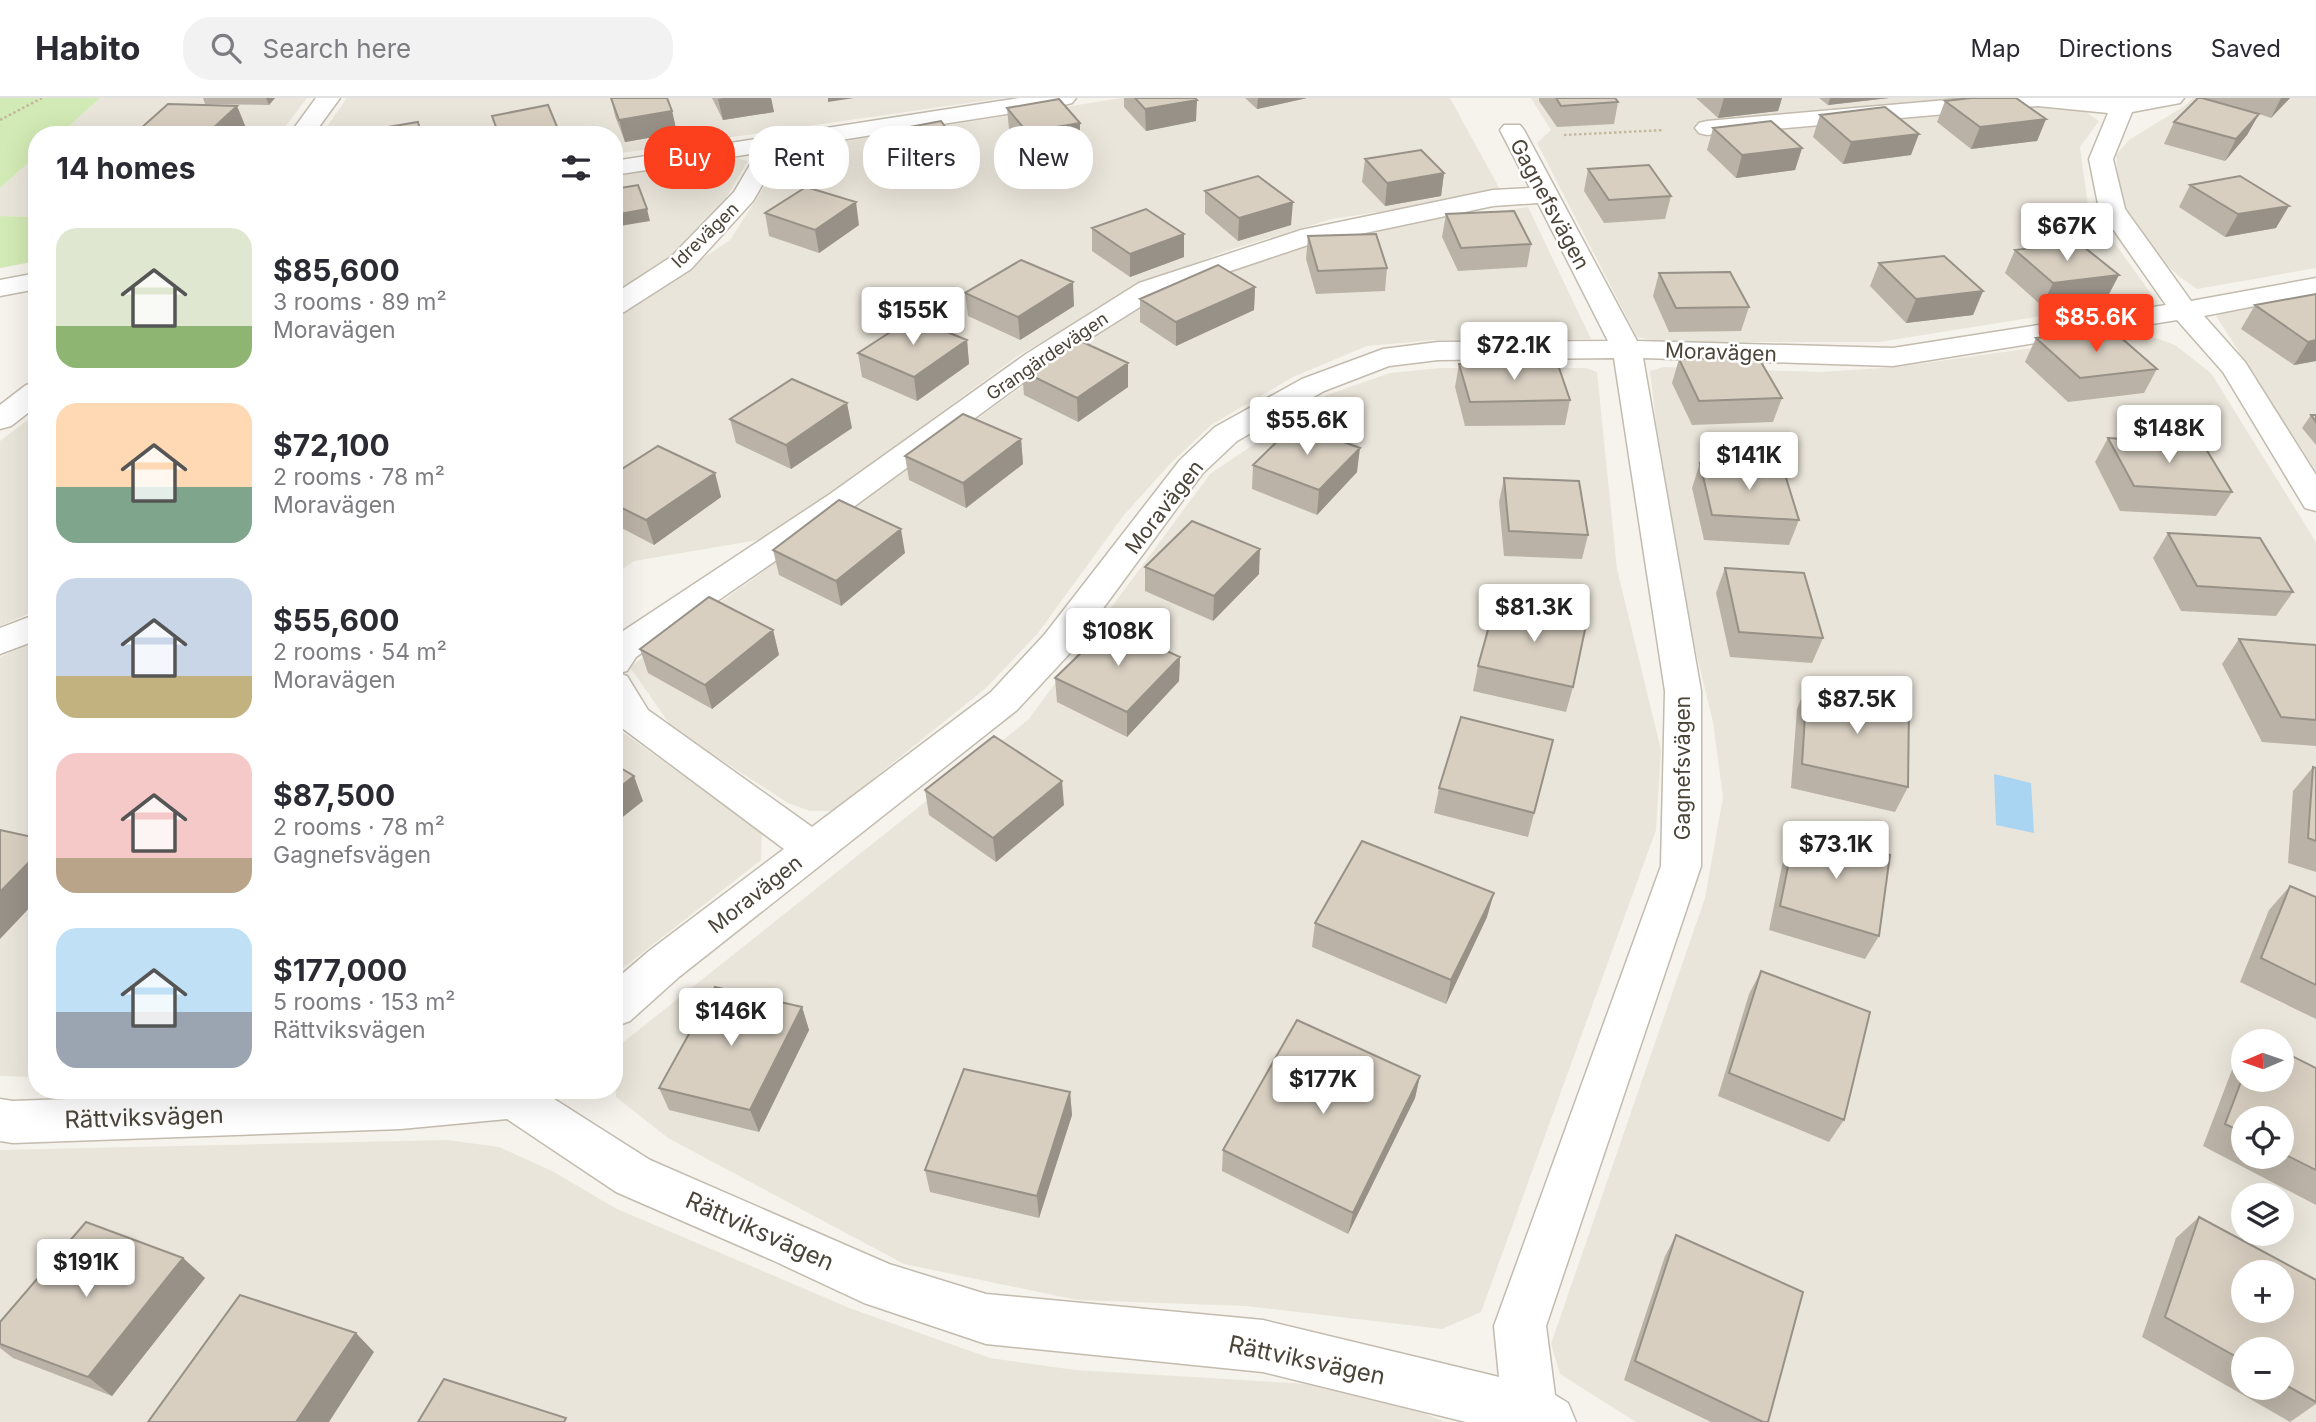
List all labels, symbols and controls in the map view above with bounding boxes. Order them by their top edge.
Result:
search box [183,17,673,80]
text: Habito [35,28,141,68]
icon: search [207,29,245,67]
text: Search here [263,33,411,64]
text: Map [1971,34,2020,63]
text: Directions [2058,34,2173,63]
text: Saved [2211,34,2281,63]
chip: Buy [644,126,735,189]
chip: Rent [749,126,849,189]
chip: Filters [863,126,980,189]
chip: New [994,126,1093,189]
street label: Gagnefsvägen [1505,134,1595,274]
icon: filters [557,149,595,187]
text: 14 homes [56,150,195,186]
street label: Idrevägen [667,198,743,272]
pin: $67K [2026,204,2108,263]
text: $67K [2037,212,2097,240]
text: $85,600 [273,252,400,288]
icon: home [112,256,196,340]
text: 3 rooms · 89 m² [273,288,447,316]
pin: $155K [864,288,962,347]
pin: $85.6K [2039,294,2153,354]
text: $155K [878,296,948,324]
text: $85.6K [2055,303,2137,331]
street label: Grangärdevägen [982,308,1112,404]
text: Moravägen [273,316,396,344]
pin: $72.1K [1457,322,1571,382]
text: $72.1K [1477,331,1552,359]
street label: Moravägen [1665,338,1777,366]
pin: $55.6K [1250,398,1364,457]
text: $55.6K [1266,406,1348,434]
pin: $148K [2120,406,2218,465]
text: $148K [2133,414,2205,442]
text: $72,100 [273,427,390,463]
icon: home [112,431,196,515]
pin: $141K [1700,432,1798,492]
text: $141K [1716,441,1782,469]
street label: Moravägen [1120,455,1208,559]
text: 2 rooms · 78 m² [273,463,445,491]
text: Moravägen [273,491,396,519]
pin: $81.3K [1477,584,1591,644]
text: $81.3K [1495,593,1573,621]
text: $55,600 [273,602,399,638]
icon: home [112,606,196,690]
pin: $108K [1069,608,1167,668]
text: $108K [1082,617,1154,645]
text: 2 rooms · 54 m² [273,638,447,666]
text: Moravägen [273,666,396,694]
pin: $87.5K [1800,676,1914,736]
text: $87.5K [1817,685,1897,713]
street label: Gagnefsvägen [1670,696,1695,840]
text: $87,500 [273,777,395,813]
icon: home [112,781,196,865]
text: 2 rooms · 78 m² [273,813,445,841]
pin: $73.1K [1779,822,1893,881]
text: $73.1K [1799,830,1873,858]
text: Gagnefsvägen [273,841,431,869]
street label: Moravägen [703,850,807,938]
text: $177,000 [273,952,407,988]
icon: home [112,956,196,1040]
text: 5 rooms · 153 m² [273,988,455,1016]
pin: $146K [682,988,780,1048]
text: $146K [695,997,767,1025]
text: Rättviksvägen [273,1016,426,1044]
north arrow [2231,1029,2294,1092]
map controls [2231,1029,2294,1400]
pin: $177K [1274,1056,1372,1116]
text: $177K [1289,1065,1357,1093]
street label: Rättviksvägen [64,1100,224,1134]
button: locate [2231,1106,2294,1169]
button: layers [2231,1183,2294,1246]
street label: Rättviksvägen [681,1185,839,1277]
pin: $191K [37,1240,135,1299]
text: $191K [53,1248,119,1276]
button: + [2231,1260,2294,1323]
street label: Rättviksvägen [1226,1329,1388,1391]
button: − [2231,1337,2294,1400]

